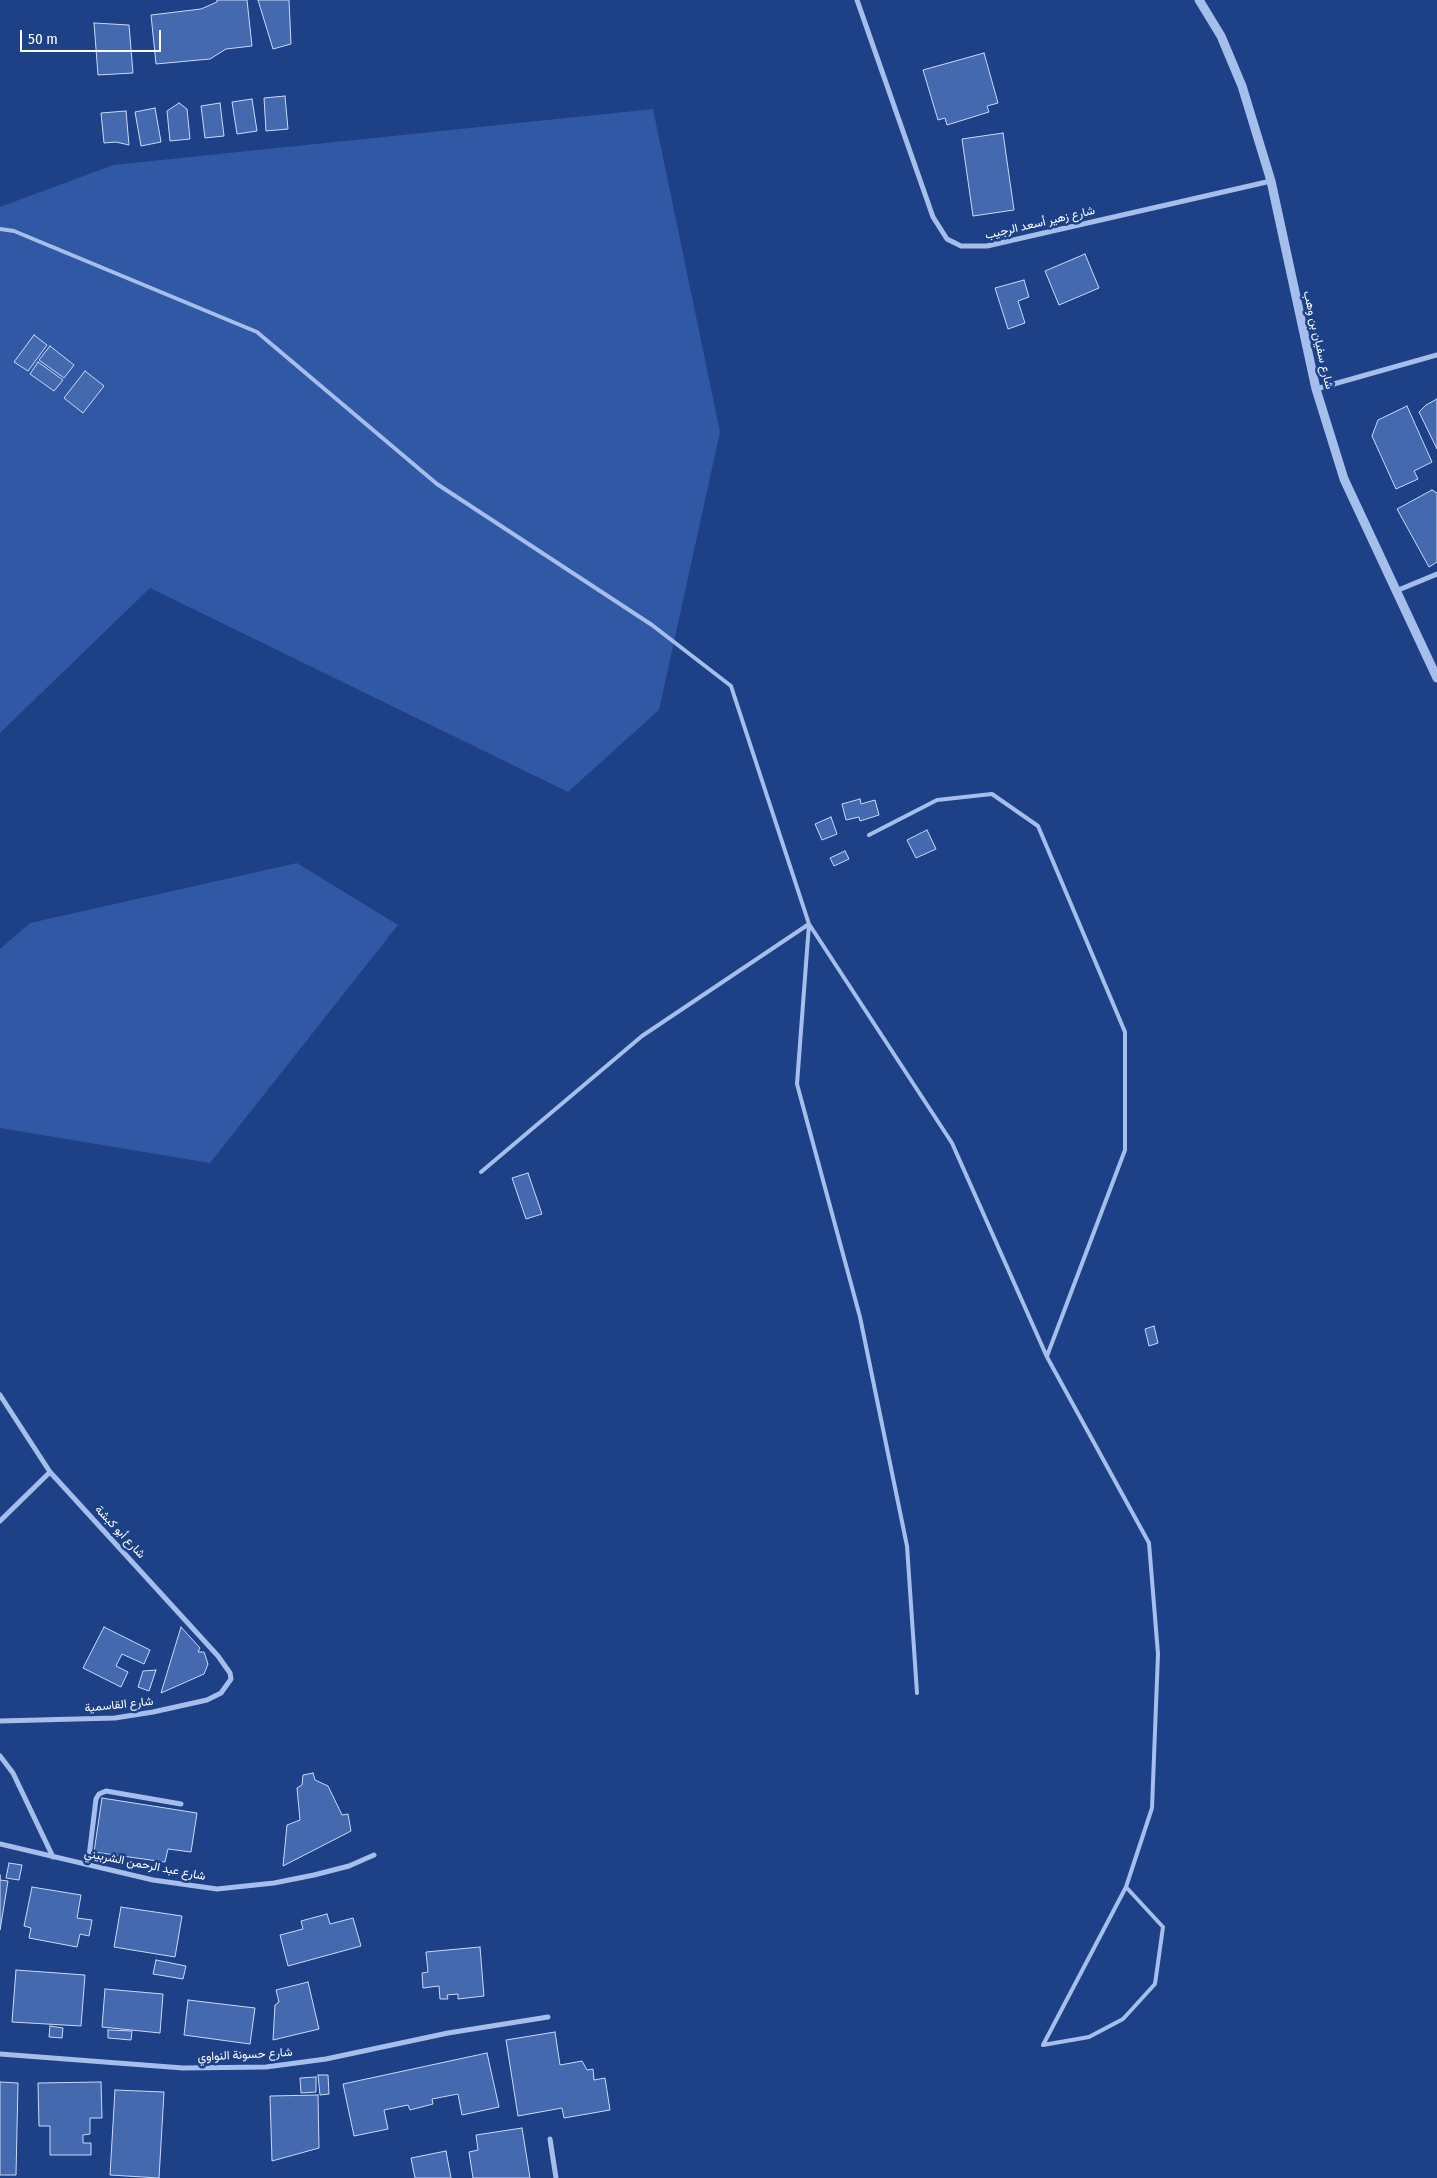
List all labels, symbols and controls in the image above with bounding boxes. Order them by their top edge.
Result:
scale bar [22,20,164,52]
text: 50 m [28,30,58,48]
street label: شارع زهير أسعد الرجيب [984,203,1096,243]
street label: شارع سفيان بن وهب [1300,289,1336,391]
street label: شارع أبو كبشة [92,1502,148,1562]
street label: شارع القاسمية [84,1694,154,1716]
street label: شارع عبد الرحمن الشربيني [83,1846,207,1884]
street label: شارع حسونة النواوي [197,2045,293,2065]

